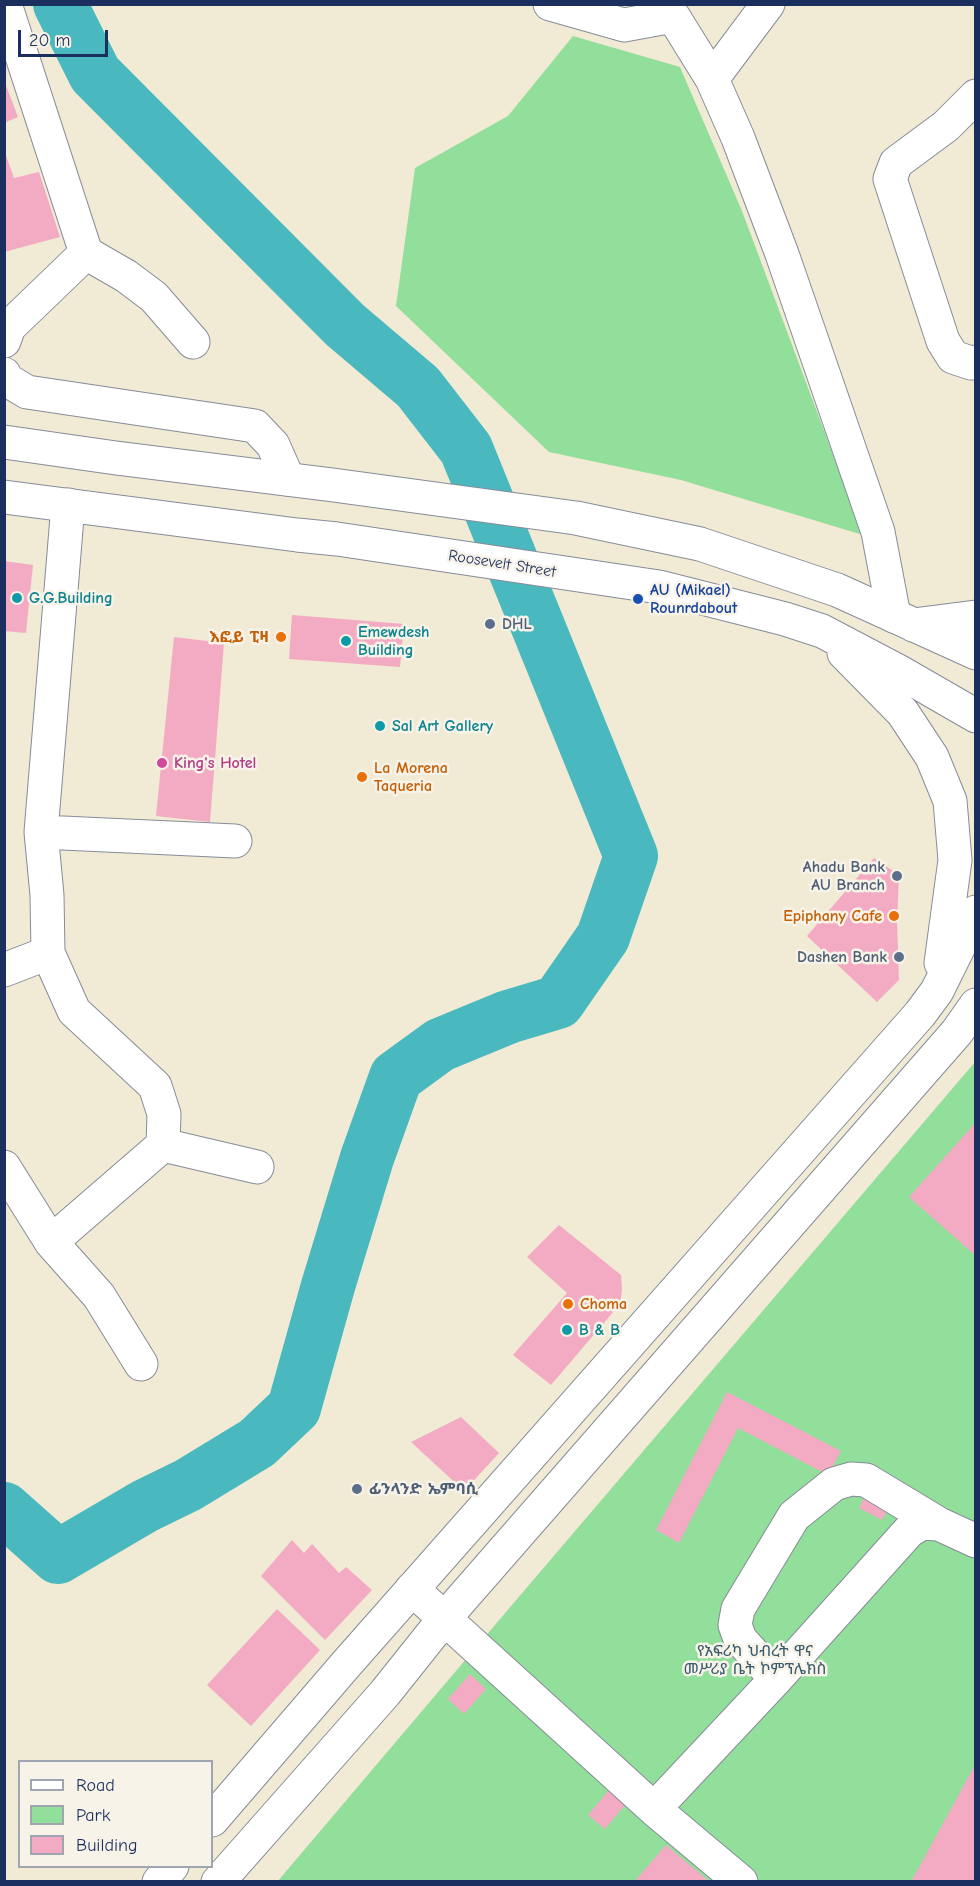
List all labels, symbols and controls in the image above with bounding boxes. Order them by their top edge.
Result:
scale bar [21,18,111,56]
text: 20 m [29,30,70,51]
street label: Roosevelt Street [447,546,557,582]
place label: AU (Mikael) Rounrdabout [650,580,737,618]
place label: G.G.Building [29,588,113,608]
marker: G.G.Building [10,591,24,605]
marker: AU (Mikael) Rounrdabout [631,592,645,606]
place label: DHL [502,614,532,634]
marker: DHL [483,617,497,631]
place label: Emewdesh Building [358,622,429,660]
place label: እፎይ ፒዛ [209,627,269,647]
marker: እፎይ ፒዛ [274,630,288,644]
marker: Emewdesh Building [339,634,353,648]
place label: Sal Art Gallery [392,716,493,736]
marker: Sal Art Gallery [373,719,387,733]
place label: King's Hotel [174,753,256,773]
marker: King's Hotel [155,756,169,770]
place label: La Morena Taqueria [374,758,448,796]
marker: La Morena Taqueria [355,770,369,784]
place label: Ahadu Bank AU Branch [803,857,885,895]
marker: Ahadu Bank AU Branch [890,869,904,883]
place label: Epiphany Cafe [783,906,882,926]
marker: Epiphany Cafe [887,909,901,923]
place label: Dashen Bank [797,947,887,967]
marker: Dashen Bank [892,950,906,964]
place label: Choma [580,1294,627,1314]
marker: Choma [561,1297,575,1311]
place label: B & B [579,1320,620,1340]
marker: B & B [560,1323,574,1337]
place label: ፊንላንድ ኤምባሲ [369,1479,478,1499]
marker: ፊንላንድ ኤምባሲ [350,1482,364,1496]
park label: የአፍሪካ ህብረት ዋና መሥሪያ ቤት ኮምፕሌክስ [684,1641,826,1679]
legend [18,1760,213,1868]
text: Road [76,1775,115,1796]
text: Park [76,1805,110,1826]
text: Building [76,1835,138,1856]

